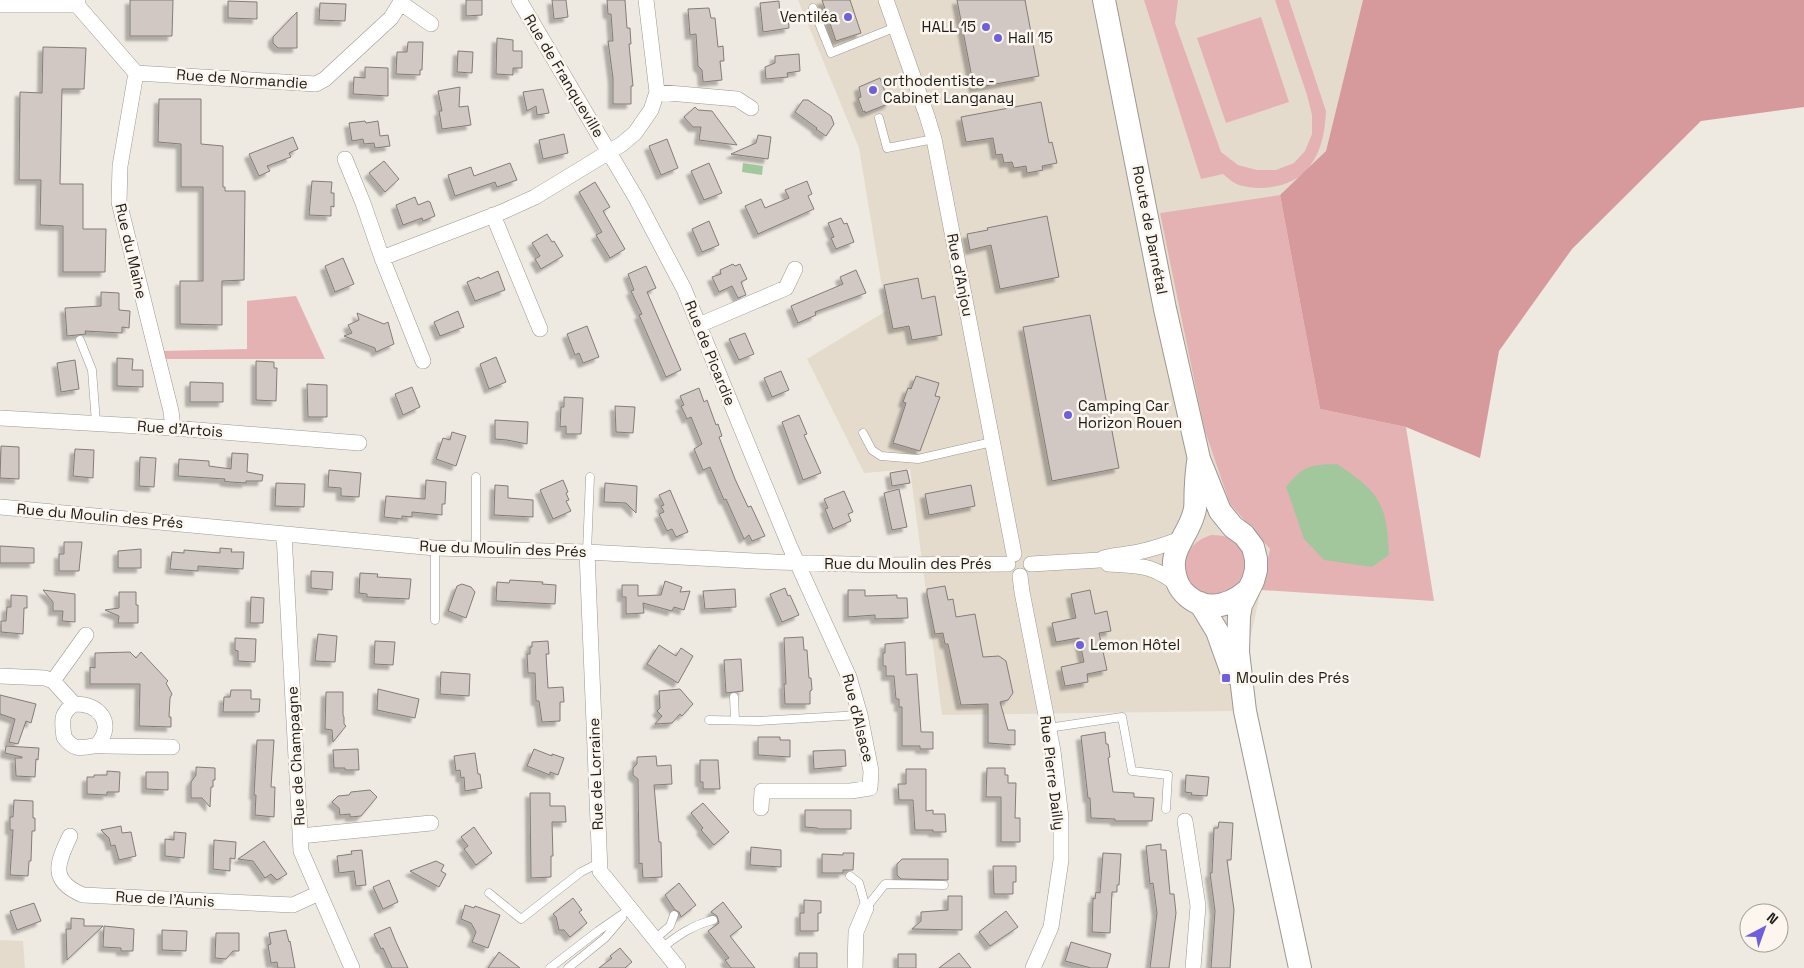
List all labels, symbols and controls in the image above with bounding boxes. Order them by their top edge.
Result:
place label: Ventiléa [780,7,838,26]
street label: Rue de Franqueville [520,11,609,141]
marker: Ventiléa [842,11,854,23]
place label: HALL 15 [922,17,976,36]
marker: HALL 15 [980,21,992,33]
place label: Hall 15 [1008,28,1053,47]
marker: Hall 15 [992,32,1004,44]
street label: Rue de Normandie [176,64,308,93]
place label: orthodentiste - Cabinet Langanay [883,71,1014,107]
marker: orthodentiste - Cabinet Langanay [867,84,879,96]
street label: Route de Darnétal [1129,164,1172,296]
street label: Rue du Maine [111,201,152,301]
street label: Rue d'Anjou [943,232,978,318]
street label: Rue de Picardie [681,297,740,408]
place label: Camping Car Horizon Rouen [1078,396,1182,432]
marker: Camping Car Horizon Rouen [1062,409,1074,421]
street label: Rue d'Artois [136,416,224,441]
street label: Rue du Moulin des Prés [16,499,184,532]
street label: Rue du Moulin des Prés [419,536,587,561]
street label: Rue du Moulin des Prés [824,554,992,573]
place label: Lemon Hôtel [1090,635,1180,654]
marker: Lemon Hôtel [1074,639,1086,651]
place label: Moulin des Prés [1236,668,1349,687]
street label: Rue d'Alsace [838,672,879,764]
marker: Moulin des Prés [1220,672,1232,684]
street label: Rue de Champagne [282,686,309,826]
street label: Rue Pierre Dailly [1036,714,1069,831]
street label: Rue de Lorraine [584,717,607,831]
street label: Rue de l'Aunis [115,886,215,911]
north arrow [1739,903,1789,953]
text: N [1763,908,1782,928]

